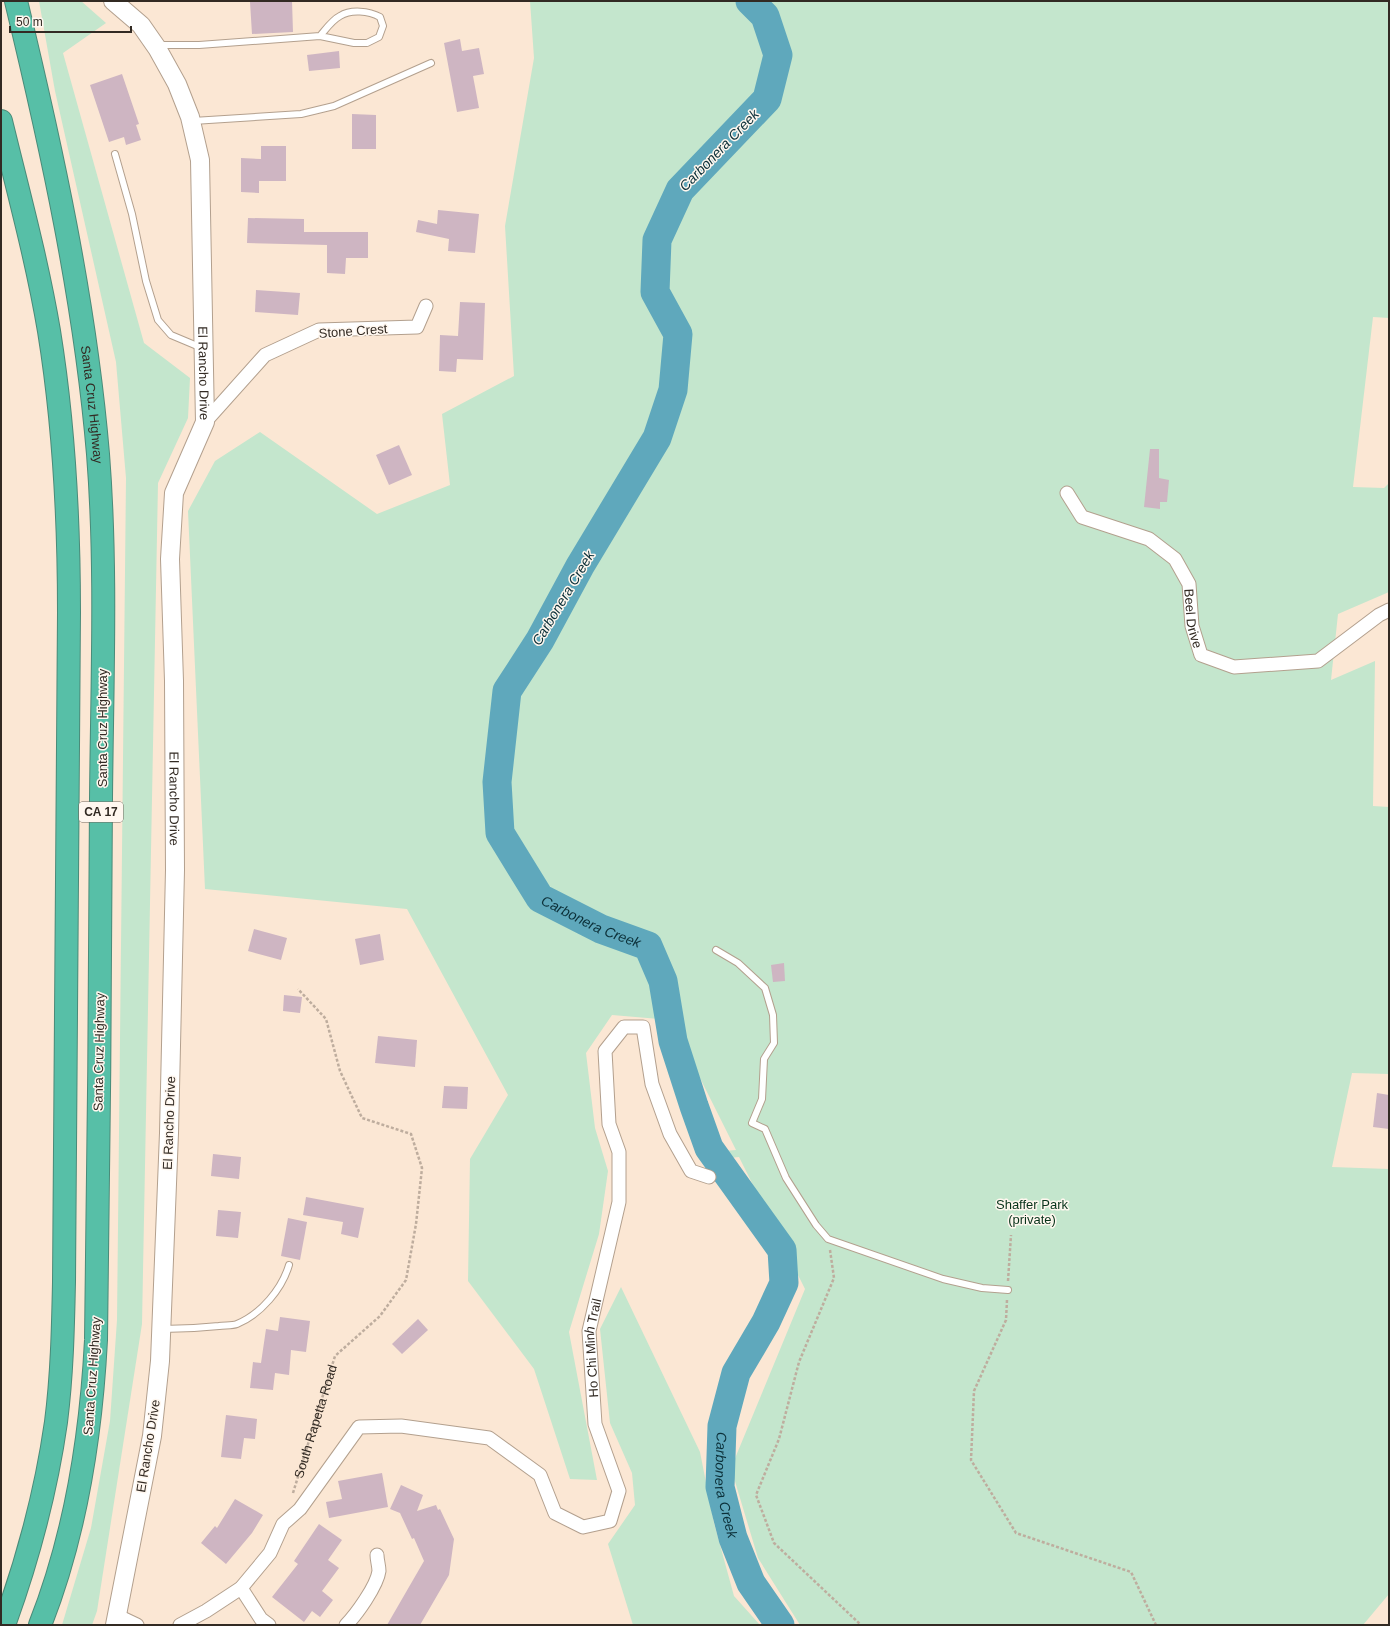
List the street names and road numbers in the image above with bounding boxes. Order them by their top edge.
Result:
street label: Stone Crest [318,321,388,341]
street label: El Rancho Drive [196,326,212,420]
street label: Santa Cruz Highway [78,345,106,465]
street label: Beel Drive [1182,588,1206,650]
street label: Santa Cruz Highway [95,668,110,787]
street label: El Rancho Drive [167,752,182,846]
road number: CA 17 [79,802,123,822]
street label: Santa Cruz Highway [90,992,108,1111]
street label: El Rancho Drive [160,1076,178,1170]
street label: Ho Chi Minh Trail [581,1297,604,1398]
street label: Santa Cruz Highway [80,1316,104,1436]
street label: South Rapetta Road [291,1363,339,1480]
street label: El Rancho Drive [133,1398,163,1494]

